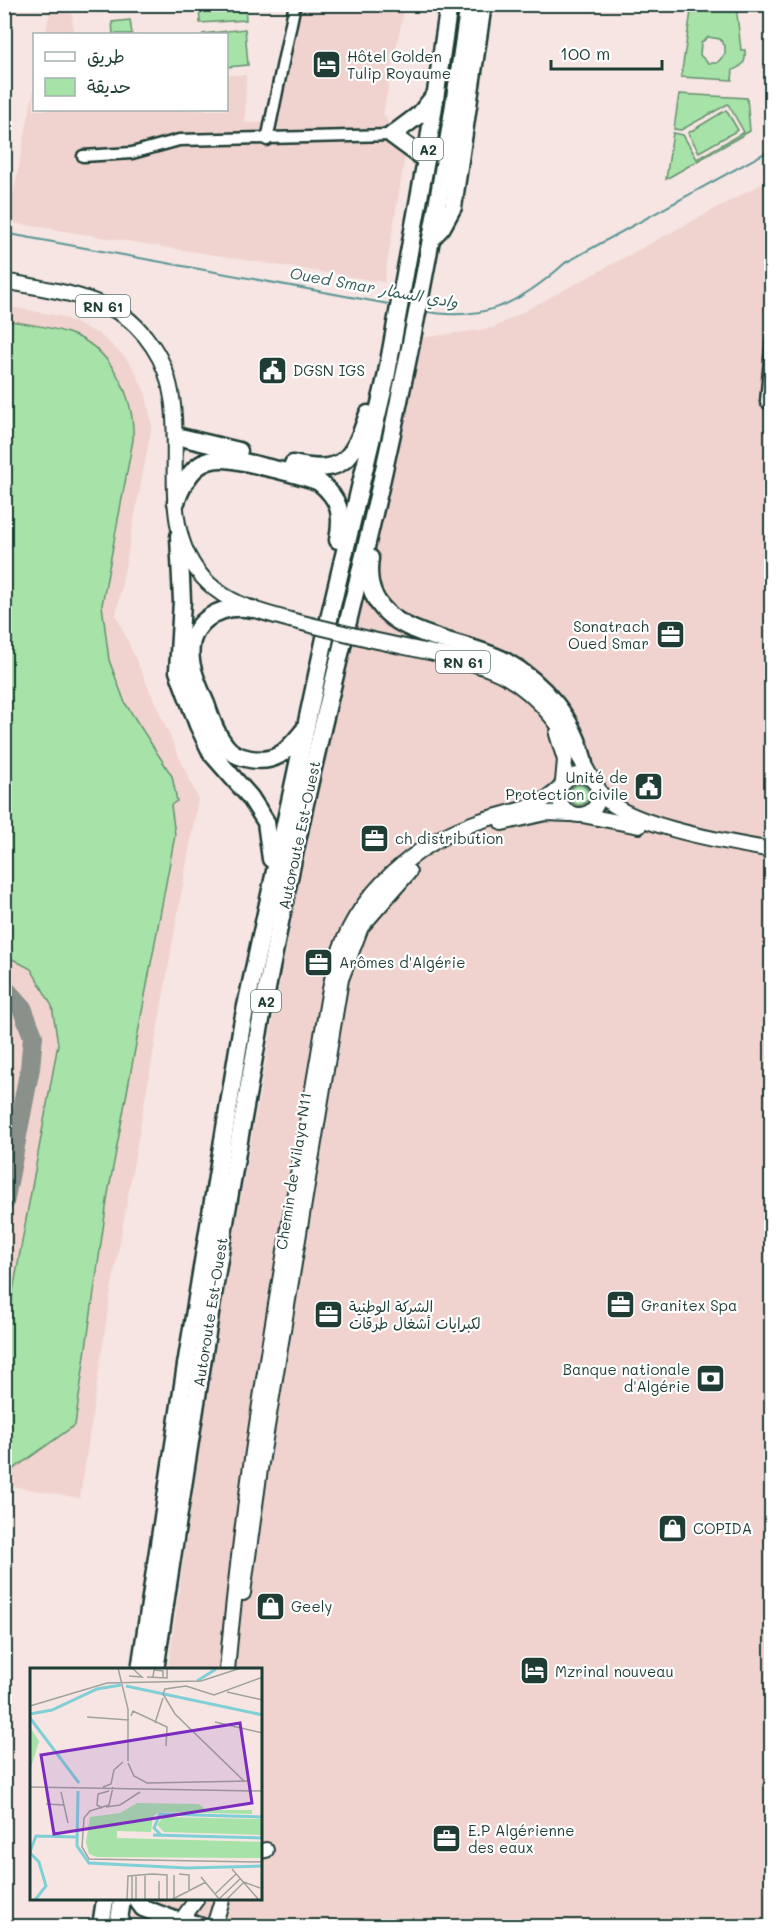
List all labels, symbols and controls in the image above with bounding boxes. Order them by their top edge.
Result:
legend [33,33,228,111]
scale bar [551,33,662,71]
text: 100 m [560,41,610,65]
text: طريق [87,44,125,68]
place label: Hôtel Golden Tulip Royaume [347,46,451,83]
hotel icon: Hôtel Golden Tulip Royaume [310,49,342,81]
text: حديقة [87,74,131,98]
road number: A2 [413,138,443,160]
water label: Oued Smar وادي السمار [288,262,460,314]
road number: RN 61 [76,295,130,317]
public building icon: DGSN IGS [256,354,288,386]
place label: DGSN IGS [293,360,365,380]
place label: Sonatrach Oued Smar [568,616,649,653]
office icon: Sonatrach Oued Smar [654,619,686,651]
road number: RN 61 [436,651,490,673]
street label: Autoroute Est-Ouest [273,759,325,911]
place label: Unité de Protection civile [506,767,628,804]
public building icon: Unité de Protection civile [633,770,665,802]
office icon: ch distribution [358,822,390,854]
place label: ch distribution [395,828,503,848]
office icon: Arômes d'Algérie [302,946,334,978]
place label: Arômes d'Algérie [339,952,466,972]
road number: A2 [251,990,281,1012]
street label: Chemin de Wilaya N11 [271,1091,315,1251]
street label: Autoroute Est-Ouest [188,1236,232,1388]
office icon: Granitex Spa [604,1289,636,1321]
place label: Granitex Spa [641,1295,737,1315]
place label: الشركة الوطنية لكبرايات أشغال طرقات [349,1296,481,1333]
office icon: الشركة الوطنية لكبرايات أشغال طرقات [312,1299,344,1331]
place label: Banque nationale d'Algérie [563,1359,690,1396]
bank icon: Banque nationale d'Algérie [695,1362,727,1394]
shop icon: COPIDA [656,1512,688,1544]
place label: COPIDA [693,1518,752,1538]
shop icon: Geely [254,1590,286,1622]
place label: Geely [291,1596,332,1616]
hotel icon: Mzrinal nouveau [518,1655,550,1687]
place label: Mzrinal nouveau [555,1661,674,1681]
inset map [30,1668,262,1901]
place label: E.P Algérienne des eaux [468,1820,574,1857]
office icon: E.P Algérienne des eaux [431,1823,463,1855]

